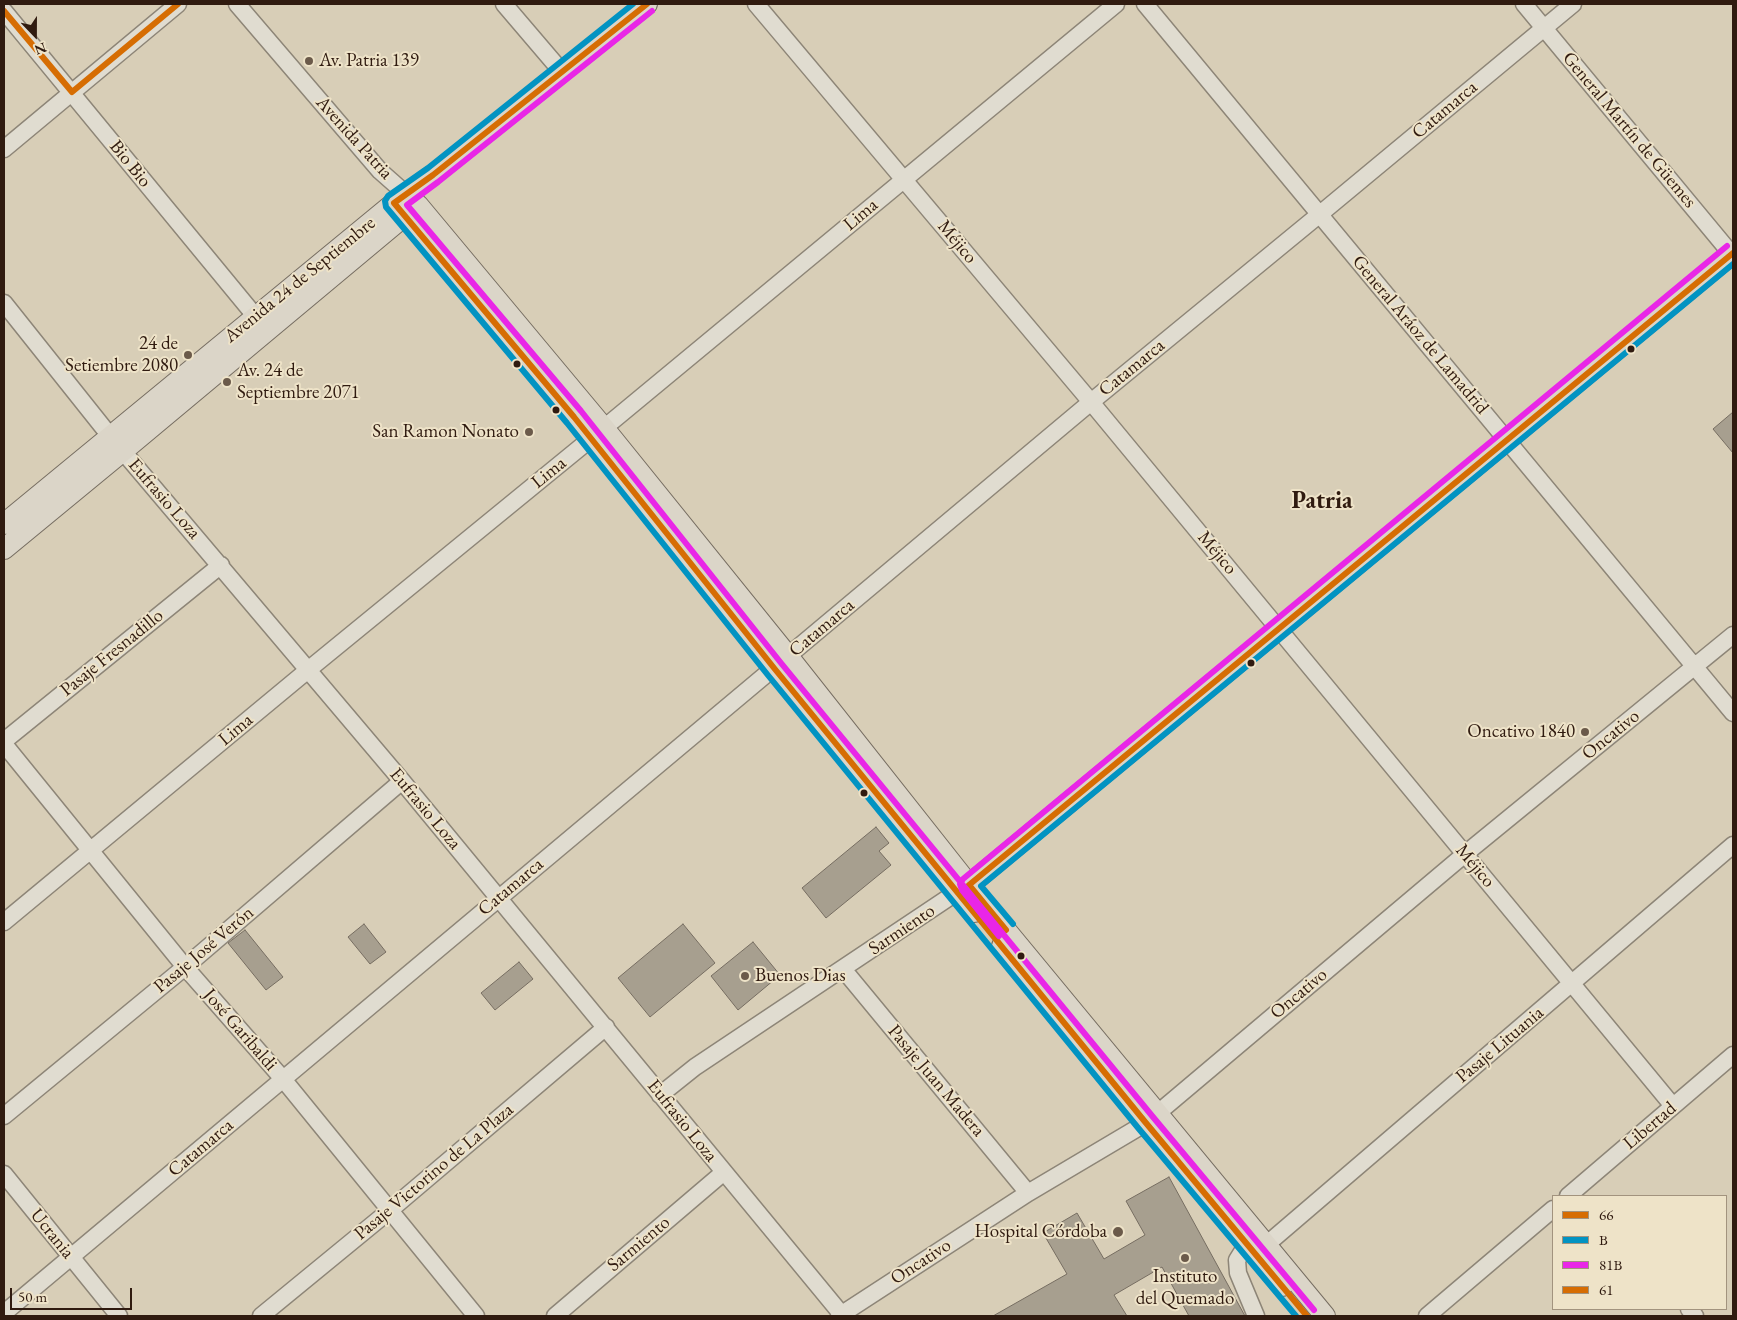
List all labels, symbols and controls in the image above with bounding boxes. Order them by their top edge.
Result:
north arrow [10,10,60,60]
text: N [32,38,49,59]
street label: General Martín de Güemes [1557,47,1701,213]
place label: Av. Patria 139 [319,50,419,72]
marker: Av. Patria 139 [303,55,315,67]
street label: Catamarca [1408,76,1482,144]
street label: Avenida Patria [311,92,397,184]
street label: Bio Bio [104,136,156,192]
street label: Lima [839,194,883,236]
street label: Avenida 24 de Septiembre [220,212,380,348]
street label: Méjico [932,216,982,268]
street label: General Aráoz de Lamadrid [1347,251,1493,419]
place label: 24 de Setiembre 2080 [65,333,178,377]
street label: Catamarca [1094,334,1170,402]
unlabelled marker [1626,344,1636,354]
marker: 24 de Setiembre 2080 [182,349,194,361]
unlabelled marker [512,359,522,369]
place label: Av. 24 de Septiembre 2071 [237,360,360,404]
marker: Av. 24 de Septiembre 2071 [221,376,233,388]
unlabelled marker [551,405,561,415]
place label: San Ramon Nonato [372,421,519,443]
marker: San Ramon Nonato [523,426,535,438]
street label: Lima [527,452,571,494]
street label: Eufrasio Loza [123,454,205,544]
district label: Patria [1292,487,1352,515]
street label: Méjico [1192,527,1242,579]
street label: Catamarca [785,594,859,662]
street label: Pasaje Fresnadillo [56,604,168,702]
unlabelled marker [1246,658,1256,668]
street label: Oncativo [1578,705,1644,765]
street label: Lima [214,709,258,751]
place label: Oncativo 1840 [1467,721,1575,743]
marker: Oncativo 1840 [1579,726,1591,738]
street label: Eufrasio Loza [384,764,466,854]
unlabelled marker [859,788,869,798]
street label: Méjico [1450,840,1500,892]
street label: Catamarca [474,853,548,921]
street label: Sarmiento [865,900,939,960]
street label: Pasaje José Verón [149,902,259,998]
unlabelled marker [1016,951,1026,961]
street label: Oncativo [1266,964,1332,1024]
place label: Buenos Dias [755,965,846,987]
marker: Buenos Dias [739,970,751,982]
street label: José Garibaldi [198,984,282,1076]
street label: Pasaje Lituania [1451,1002,1549,1088]
street label: Pasaje Juan Madera [882,1020,990,1142]
street label: Eufrasio Loza [642,1075,722,1167]
street label: Libertad [1619,1097,1681,1155]
street label: Pasaje Victorino de La Plaza [350,1099,518,1245]
street label: Catamarca [164,1114,238,1182]
legend [1552,1195,1727,1310]
street label: Ucrania [25,1204,79,1264]
text: 66 [1599,1205,1613,1224]
street label: Sarmiento [603,1211,675,1277]
place label: Hospital Córdoba [974,1221,1107,1243]
marker: Hospital Córdoba [1111,1225,1125,1239]
text: B [1599,1230,1608,1249]
street label: Oncativo [887,1234,955,1290]
marker: Instituto del Quemado [1179,1252,1191,1264]
text: 81B [1599,1255,1622,1274]
place label: Instituto del Quemado [1136,1266,1234,1310]
scale bar [12,1278,135,1310]
text: 61 [1599,1280,1613,1299]
text: 50 m [18,1287,47,1306]

